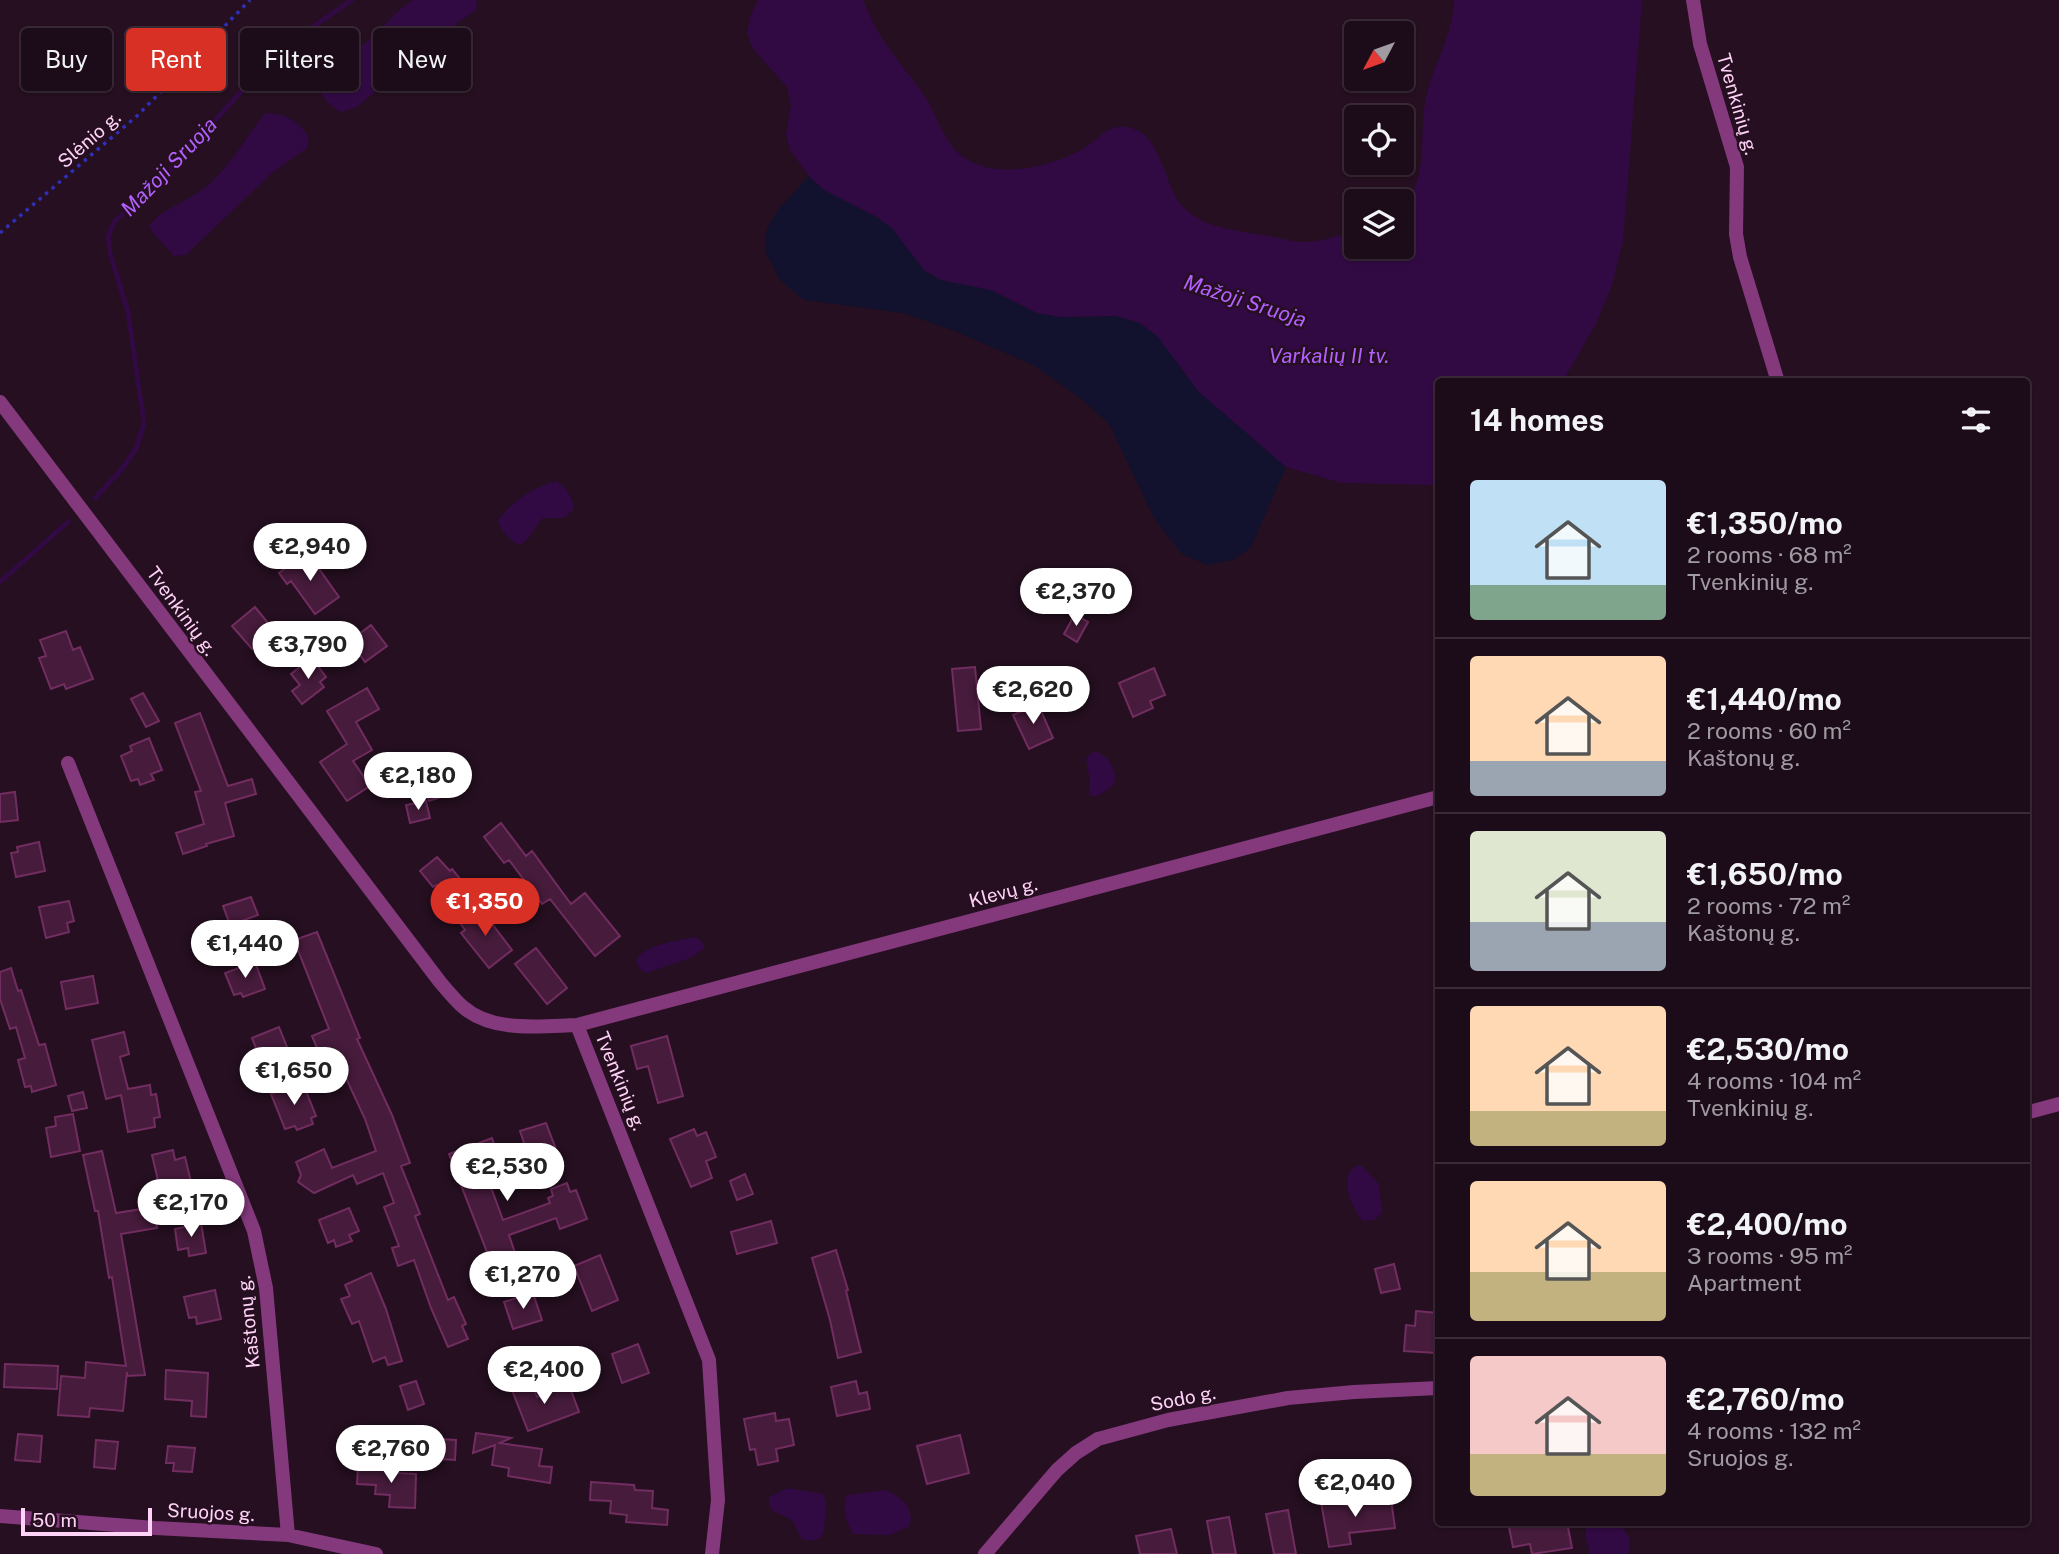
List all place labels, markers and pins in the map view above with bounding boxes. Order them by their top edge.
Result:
pin: €2,940 [253,524,367,583]
pin: €2,370 [1019,568,1133,628]
pin: €3,790 [251,622,365,681]
pin: €2,620 [976,666,1090,726]
pin: €2,180 [361,752,475,812]
pin: €1,350 [428,878,542,938]
pin: €1,440 [188,920,302,980]
pin: €1,650 [237,1048,351,1107]
pin: €2,530 [450,1144,564,1203]
pin: €2,170 [134,1180,248,1239]
pin: €1,270 [466,1252,580,1311]
pin: €2,400 [487,1346,601,1406]
pin: €2,760 [334,1426,448,1485]
pin: €2,040 [1298,1460,1412,1519]

